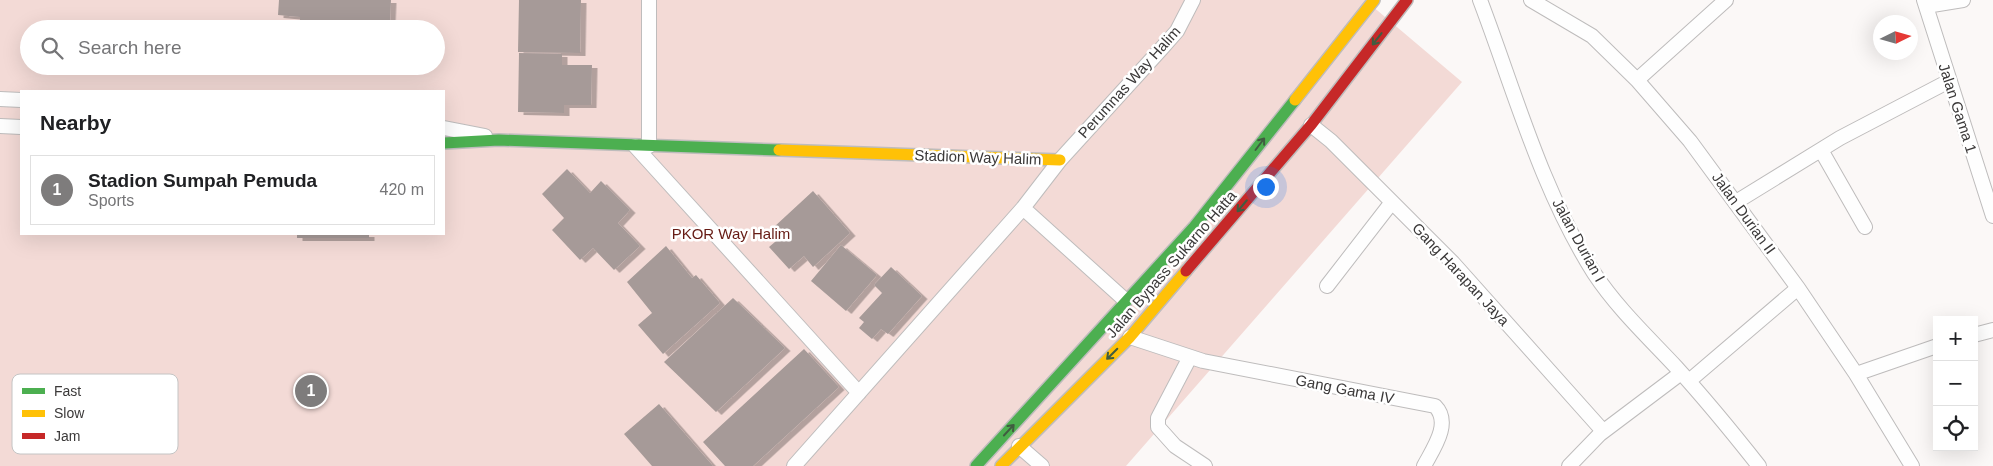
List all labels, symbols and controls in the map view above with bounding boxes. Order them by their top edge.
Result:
north arrow [1873,15,1918,60]
search box [20,20,445,75]
street label: Perumnas Way Halim [1074,23,1184,141]
one-way arrow [1372,32,1383,45]
icon: search [38,34,66,62]
text: Search here [78,37,182,58]
street label: Jalan Gama 1 [1935,61,1981,155]
text: Nearby [40,111,111,134]
one-way arrow [1255,137,1265,151]
street label: Stadion Way Halim [914,146,1042,168]
street label: Jalan Durian II [1709,169,1779,257]
text: Stadion Sumpah Pemuda [88,170,317,191]
your location [1253,174,1279,200]
text: 1 [53,181,61,198]
text: 420 m [380,181,424,198]
street label: Jalan Bypass Sukarno Hatta [1102,187,1240,341]
text: Sports [88,192,134,209]
street label: Jalan Durian I [1549,195,1609,285]
one-way arrow [1236,199,1247,212]
street label: Gang Harapan Jaya [1409,219,1513,329]
park label: PKOR Way Halim [672,225,790,242]
map controls [1933,316,1978,451]
button: + [1933,316,1978,361]
one-way arrow [1106,348,1118,360]
button: − [1933,361,1978,406]
street label: Gang Gama IV [1294,371,1396,407]
pin: 1 [295,372,327,410]
legend [12,374,178,454]
text: Fast [54,383,81,399]
text: Slow [54,405,85,421]
button: locate [1933,406,1978,451]
one-way arrow [1003,424,1015,437]
text: Jam [54,428,80,444]

